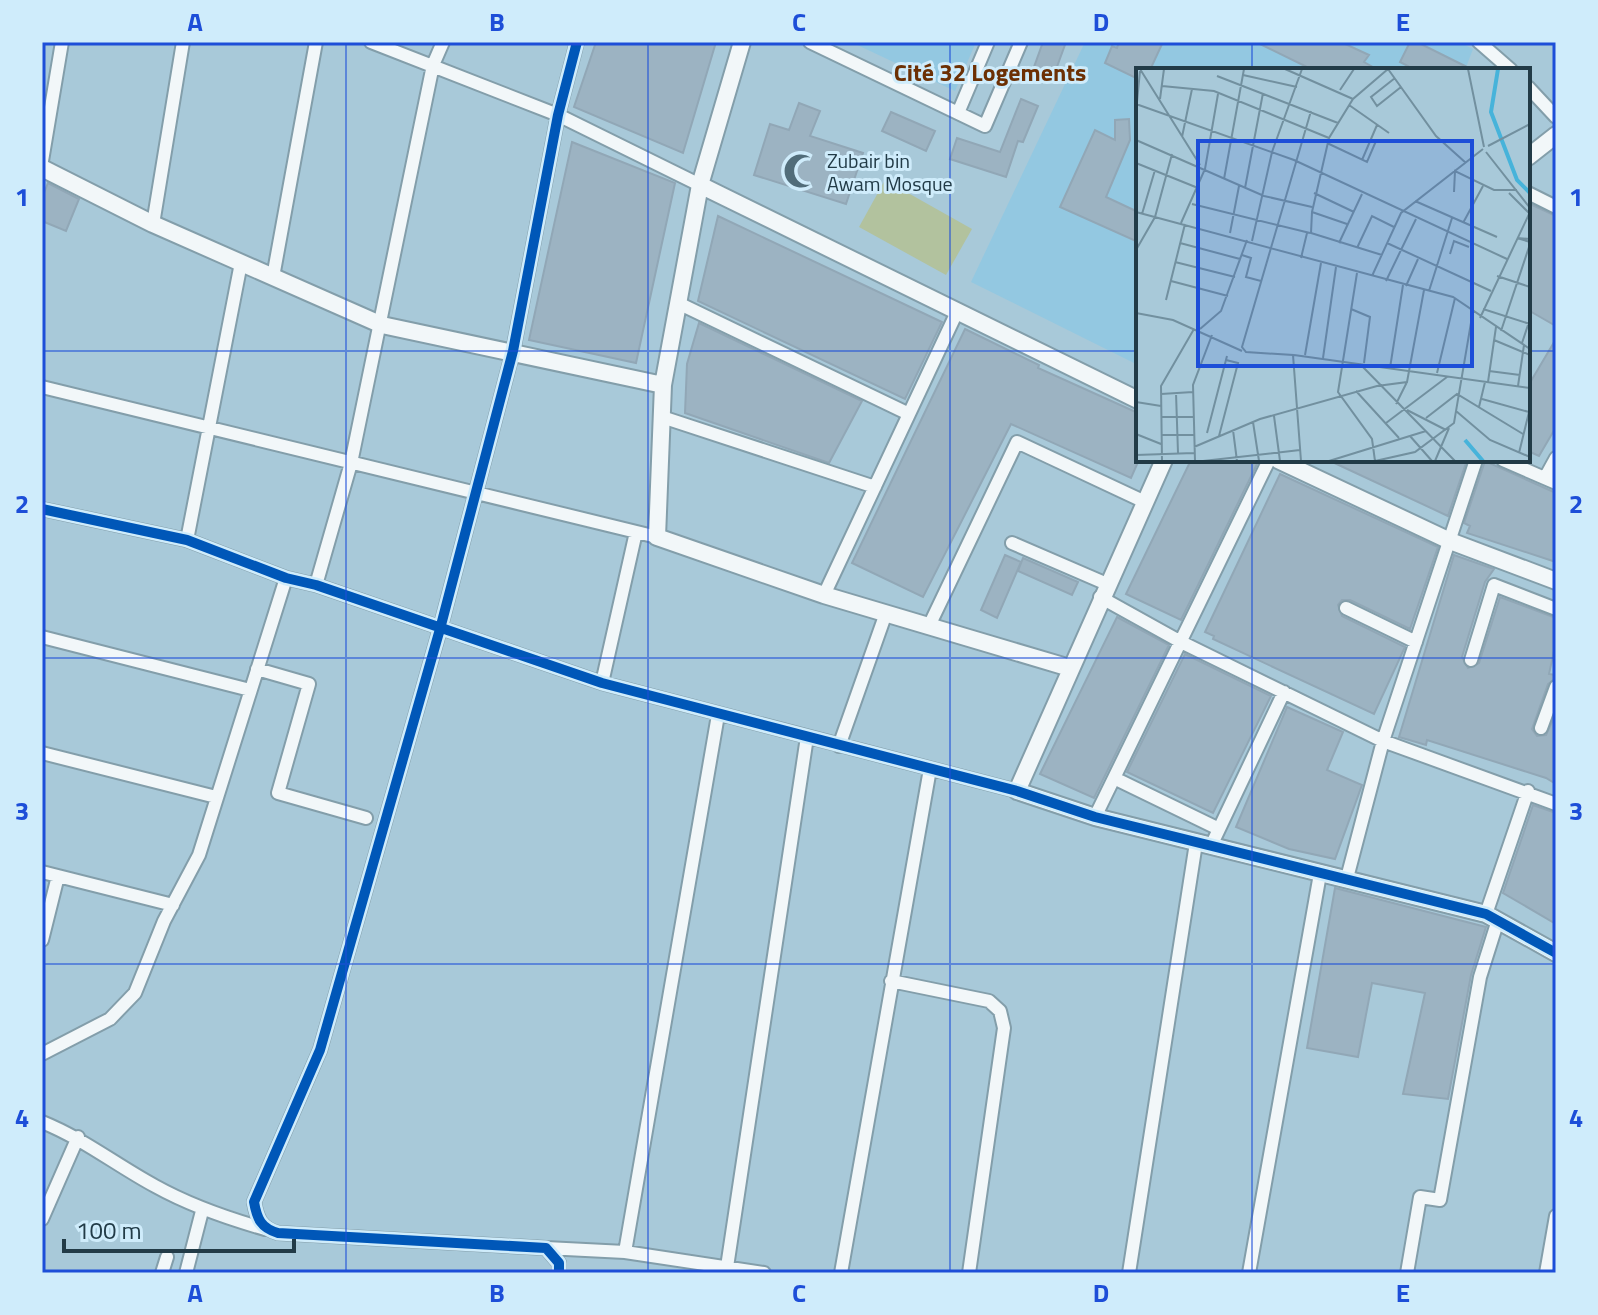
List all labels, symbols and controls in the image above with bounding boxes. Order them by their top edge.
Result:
text: A [187,2,203,41]
text: B [489,2,505,41]
text: C [792,2,806,41]
text: D [1093,2,1109,41]
text: E [1396,2,1410,41]
district label: Cité 32 Logements [894,54,1086,90]
inset map [1136,68,1530,462]
place label: Zubair bin Awam Mosque [827,145,953,199]
mosque icon: Zubair bin Awam Mosque [782,152,820,190]
text: 1 [15,177,29,216]
text: 1 [1569,177,1583,216]
text: 2 [15,484,29,523]
text: 2 [1569,484,1583,523]
text: 3 [15,791,29,830]
text: 3 [1569,791,1583,830]
text: 4 [15,1098,29,1137]
text: 4 [1569,1098,1583,1137]
scale bar [64,1203,294,1253]
text: 100 m [76,1212,142,1248]
text: A [187,1273,203,1312]
text: B [489,1273,505,1312]
text: C [792,1273,806,1312]
text: D [1093,1273,1109,1312]
text: E [1396,1273,1410,1312]

